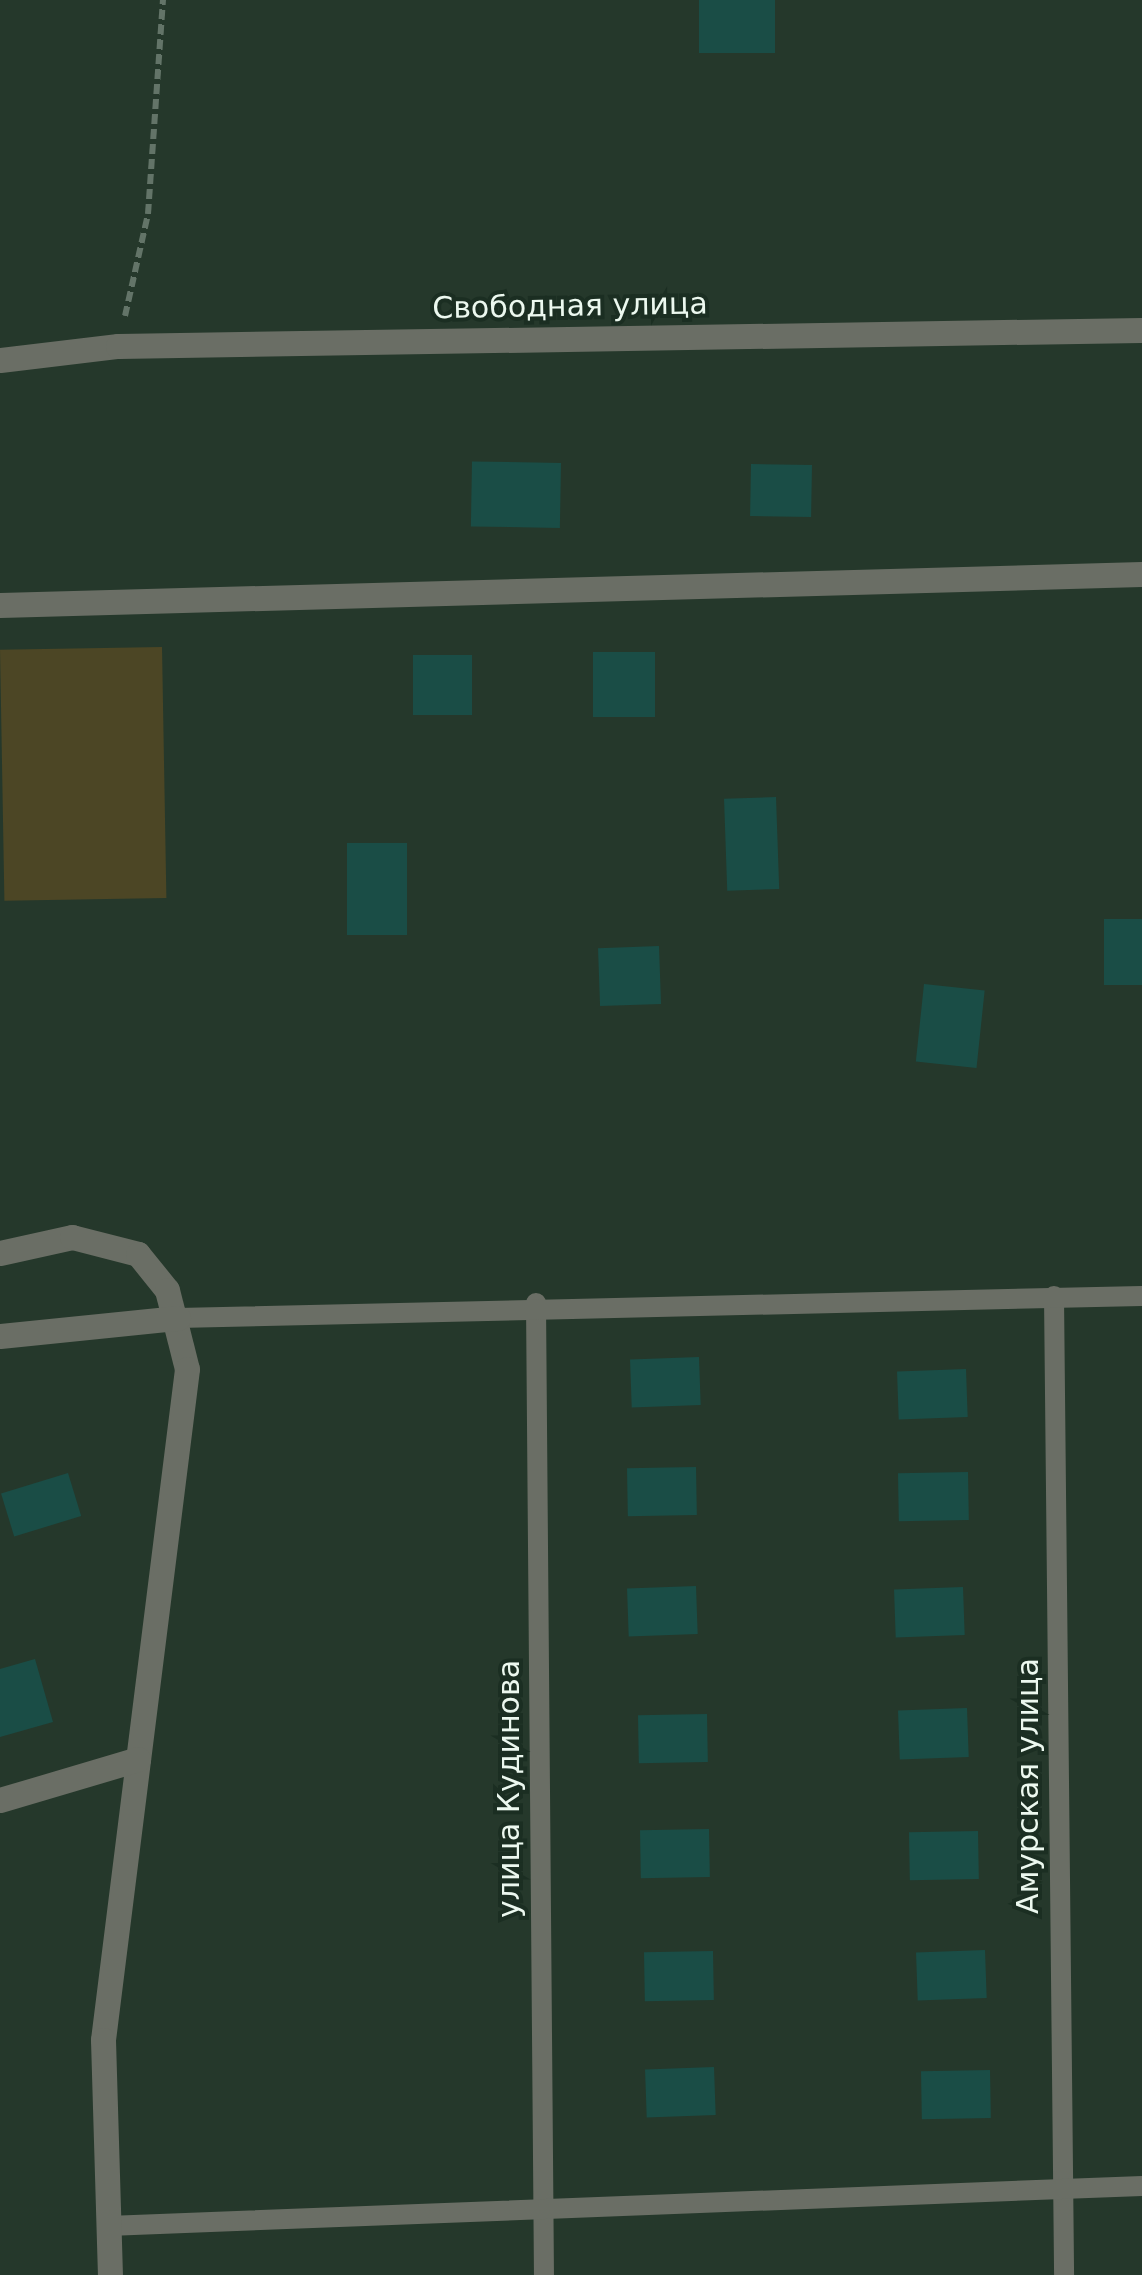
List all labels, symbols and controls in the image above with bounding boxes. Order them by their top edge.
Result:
street label: Свободная улица [432,286,708,326]
street label: Амурская улица [1010,1658,1046,1914]
street label: улица Кудинова [491,1660,527,1918]

